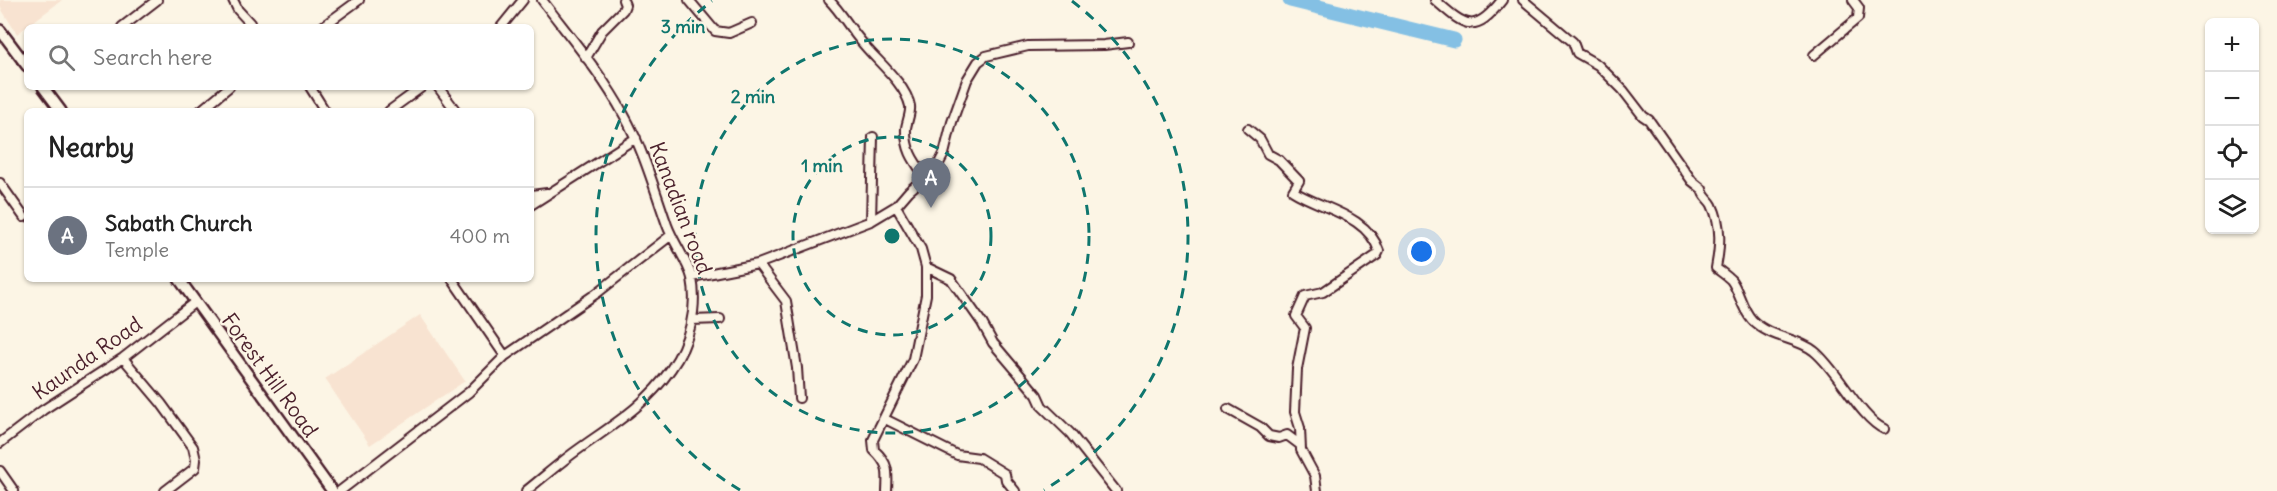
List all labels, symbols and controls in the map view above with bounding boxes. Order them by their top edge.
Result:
text: 3 min [661,15,706,38]
map controls [2205,18,2259,234]
button: + [2205,18,2259,72]
search box [24,24,534,90]
icon: search [45,41,78,74]
text: Search here [93,43,212,71]
button: − [2205,72,2259,126]
text: 2 min [731,85,776,108]
button: locate [2205,126,2259,180]
text: Nearby [48,131,134,164]
street label: Kanadian road [643,138,719,278]
text: 1 min [801,154,843,177]
pin: A [912,158,950,208]
button: layers [2205,180,2259,234]
text: Sabath Church [105,209,252,237]
text: A [61,223,74,248]
text: 400 m [450,223,510,248]
centre of rings [882,226,902,246]
text: Temple [105,237,169,262]
your location [1407,237,1436,266]
street label: Forest Hill Road [216,308,324,442]
street label: Kaunda Road [27,310,147,406]

